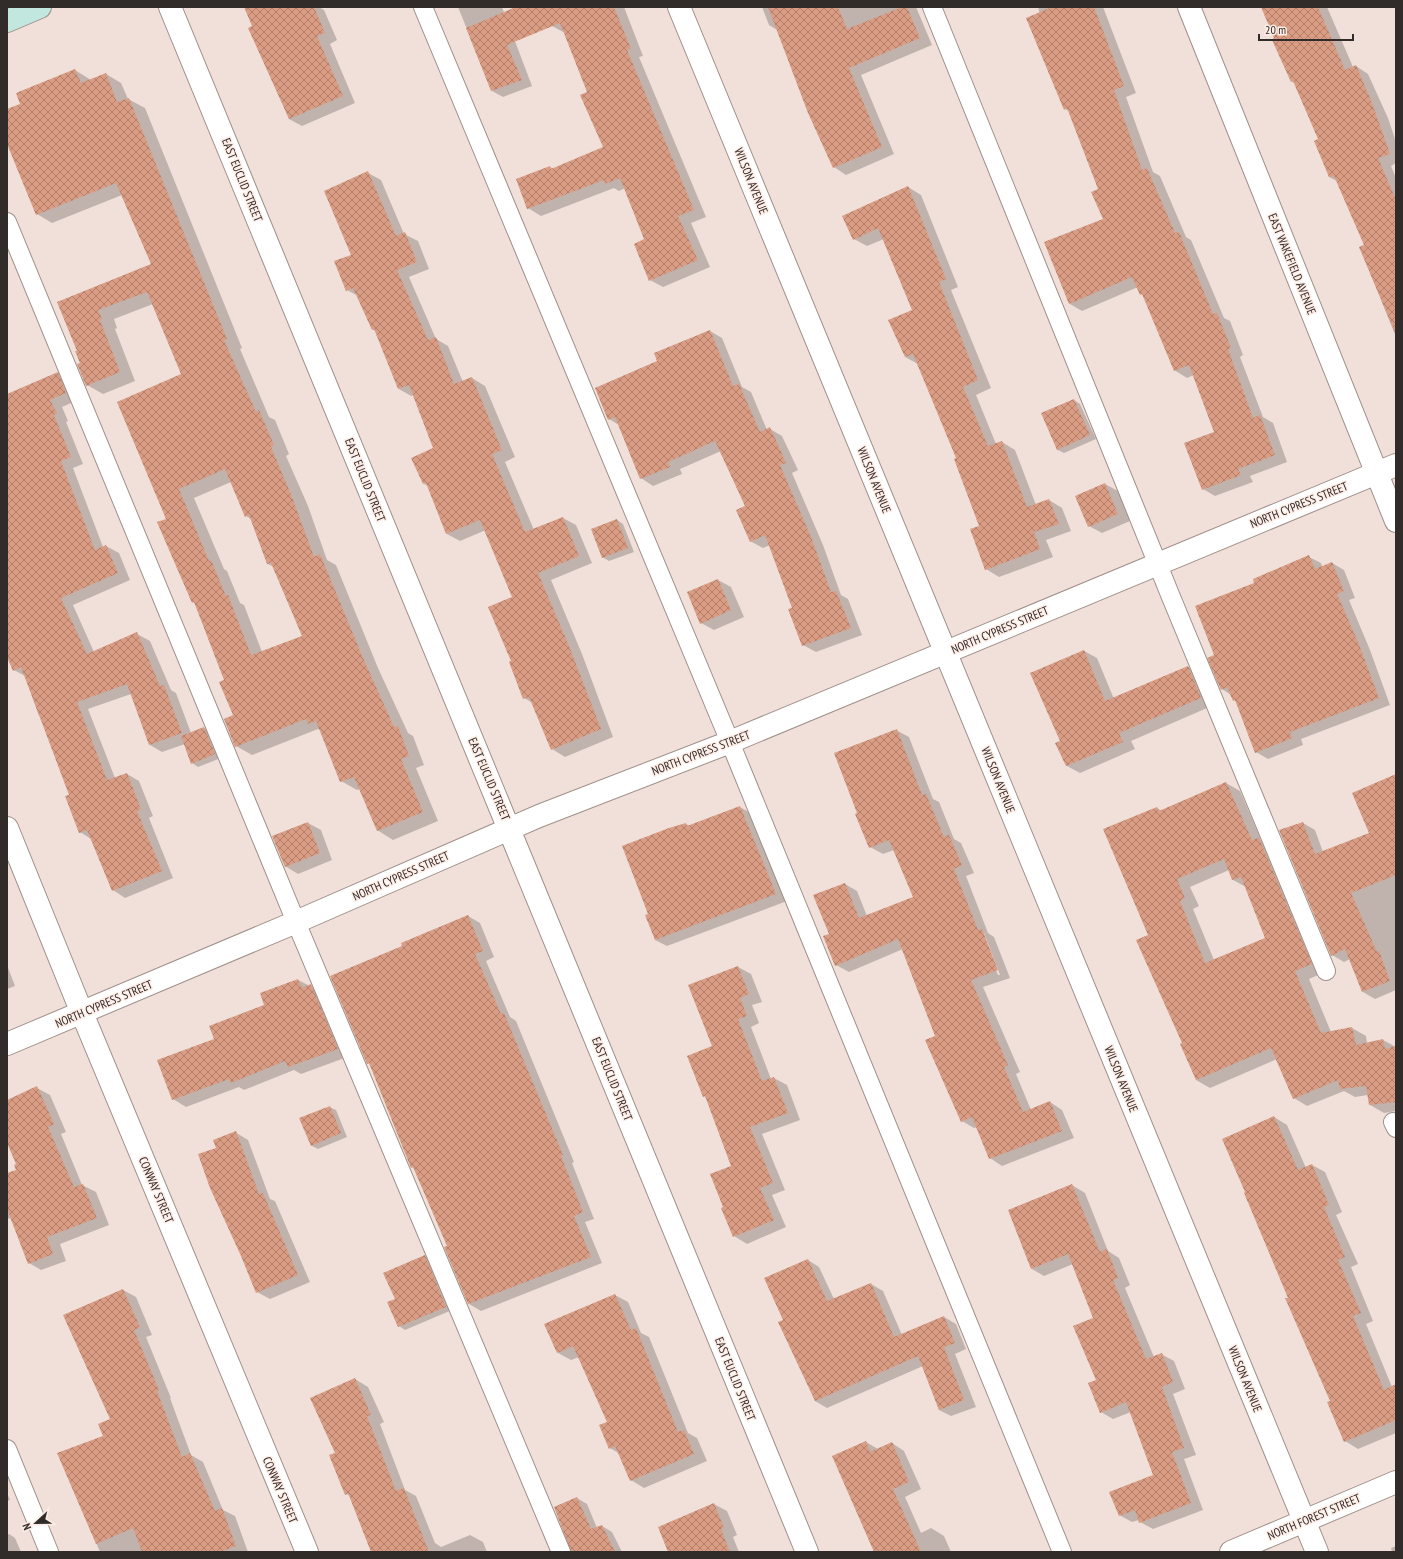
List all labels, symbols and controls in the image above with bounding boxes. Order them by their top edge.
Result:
scale bar [1259,16,1353,42]
text: 20 m [1265,22,1286,37]
street label: EAST EUCLID STREET [219,136,266,224]
street label: WILSON AVENUE [731,146,772,216]
street label: EAST WAKEFIELD AVENUE [1265,211,1320,317]
street label: EAST EUCLID STREET [342,436,389,524]
street label: WILSON AVENUE [854,445,895,515]
street label: NORTH CYPRESS STREET [1248,478,1351,531]
street label: NORTH CYPRESS STREET [949,602,1051,657]
street label: NORTH CYPRESS STREET [649,727,753,778]
street label: EAST EUCLID STREET [465,735,514,823]
street label: WILSON AVENUE [978,745,1019,815]
street label: NORTH CYPRESS STREET [350,847,452,904]
street label: NORTH CYPRESS STREET [53,976,155,1031]
street label: EAST EUCLID STREET [589,1035,636,1123]
street label: WILSON AVENUE [1101,1044,1142,1114]
street label: CONWAY STREET [136,1154,177,1226]
street label: EAST EUCLID STREET [712,1335,759,1423]
street label: WILSON AVENUE [1225,1344,1266,1414]
street label: CONWAY STREET [260,1454,301,1526]
street label: NORTH FOREST STREET [1265,1490,1363,1543]
north arrow [16,1503,56,1543]
text: N [19,1521,34,1532]

